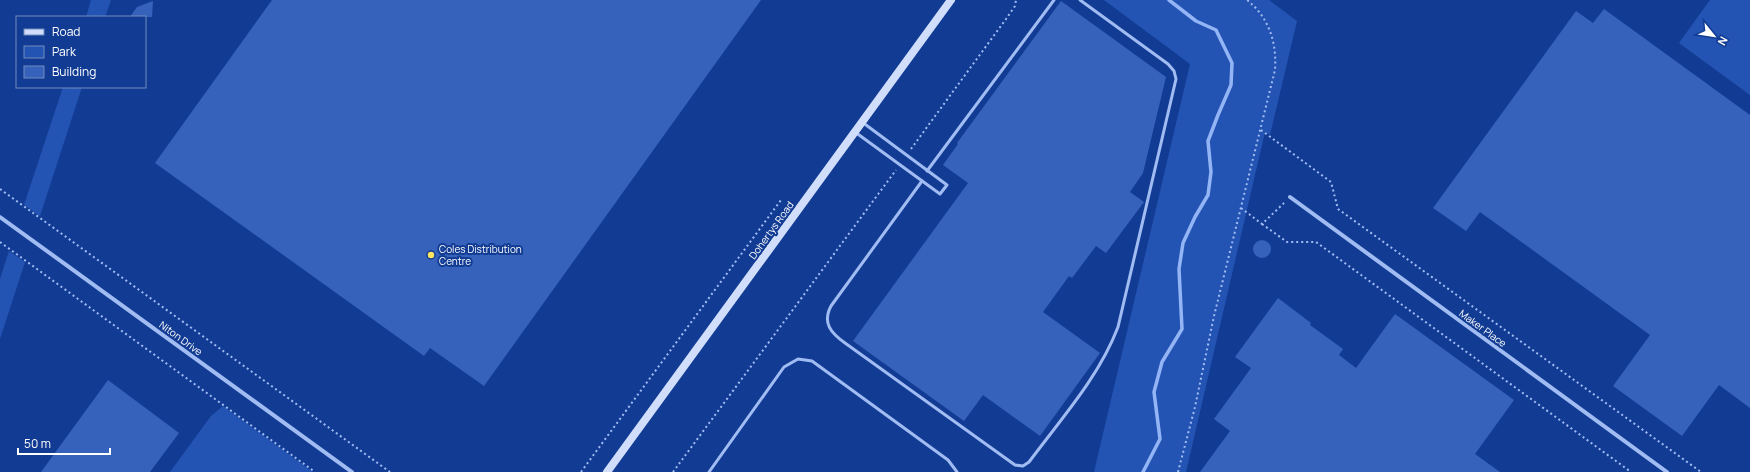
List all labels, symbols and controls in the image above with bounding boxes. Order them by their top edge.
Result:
legend [16,16,146,88]
north arrow [1694,16,1734,56]
text: Road [52,23,80,40]
text: N [1715,34,1732,49]
text: Park [52,43,77,60]
text: Building [52,63,96,80]
street label: Dohertys Road [745,198,797,262]
place label: Coles Distribution Centre [439,242,522,268]
marker: Coles Distribution Centre [426,250,436,260]
street label: Maker Place [1456,306,1510,350]
street label: Niton Drive [157,318,206,359]
scale bar [18,430,110,456]
text: 50 m [24,435,51,452]

